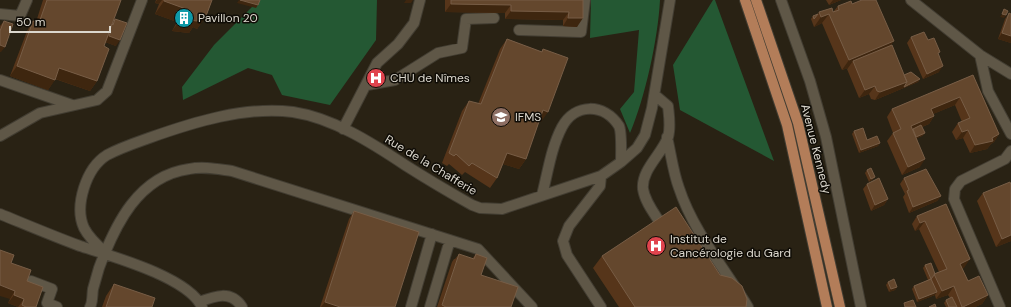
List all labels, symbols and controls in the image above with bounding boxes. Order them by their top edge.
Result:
building icon: Pavillon 20 [173,7,195,29]
scale bar [10,8,110,34]
place label: Pavillon 20 [198,10,258,26]
text: 50 m [16,14,45,30]
hospital icon: CHU de Nîmes [365,67,387,89]
place label: CHU de Nîmes [390,70,470,86]
street label: Avenue Kennedy [797,102,835,196]
school or university icon: IFMS [490,106,512,128]
place label: IFMS [515,109,541,125]
street label: Rue de la Chafferie [382,131,480,199]
place label: Institut de Cancérologie du Gard [670,231,791,261]
hospital icon: Institut de Cancérologie du Gard [645,235,667,257]

